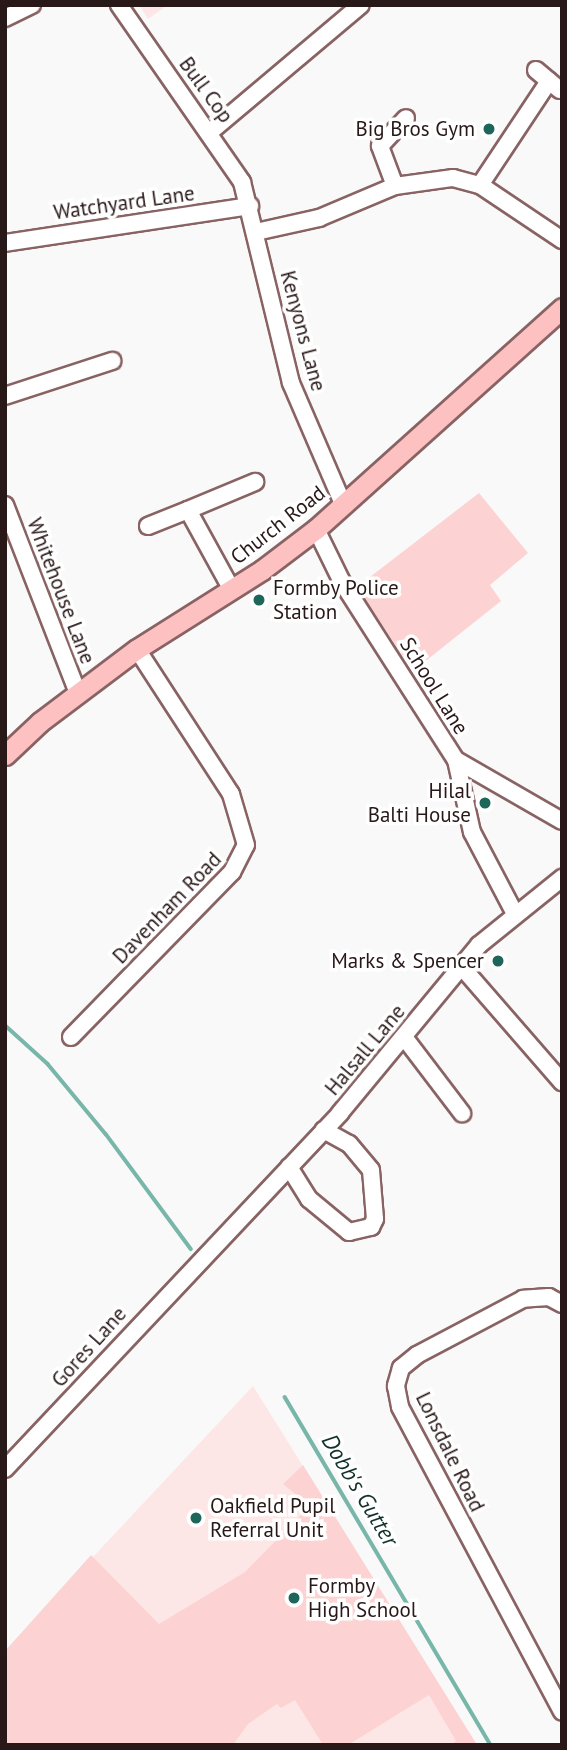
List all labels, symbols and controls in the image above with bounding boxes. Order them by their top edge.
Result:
street label: Bull Cop [174,52,238,128]
place label: Big Bros Gym [355,116,475,142]
marker: Big Bros Gym [481,121,497,137]
street label: Watchyard Lane [52,181,196,225]
street label: Kenyons Lane [275,268,331,394]
street label: Church Road [226,480,330,570]
street label: Whitehouse Lane [22,514,100,668]
place label: Formby Police Station [273,575,399,625]
marker: Formby Police Station [251,592,267,608]
street label: School Lane [394,633,474,739]
place label: Hilal Balti House [368,778,471,828]
marker: Hilal Balti House [477,795,493,811]
street label: Davenham Road [107,847,227,969]
place label: Marks & Spencer [331,948,484,974]
marker: Marks & Spencer [490,953,506,969]
street label: Halsall Lane [320,999,410,1101]
street label: Gores Lane [46,1302,132,1392]
street label: Lonsdale Road [410,1388,490,1516]
water label: Dobb's Gutter [316,1429,404,1551]
place label: Oakfield Pupil Referral Unit [210,1493,335,1543]
marker: Oakfield Pupil Referral Unit [188,1510,204,1526]
place label: Formby High School [308,1573,417,1623]
marker: Formby High School [286,1590,302,1606]

